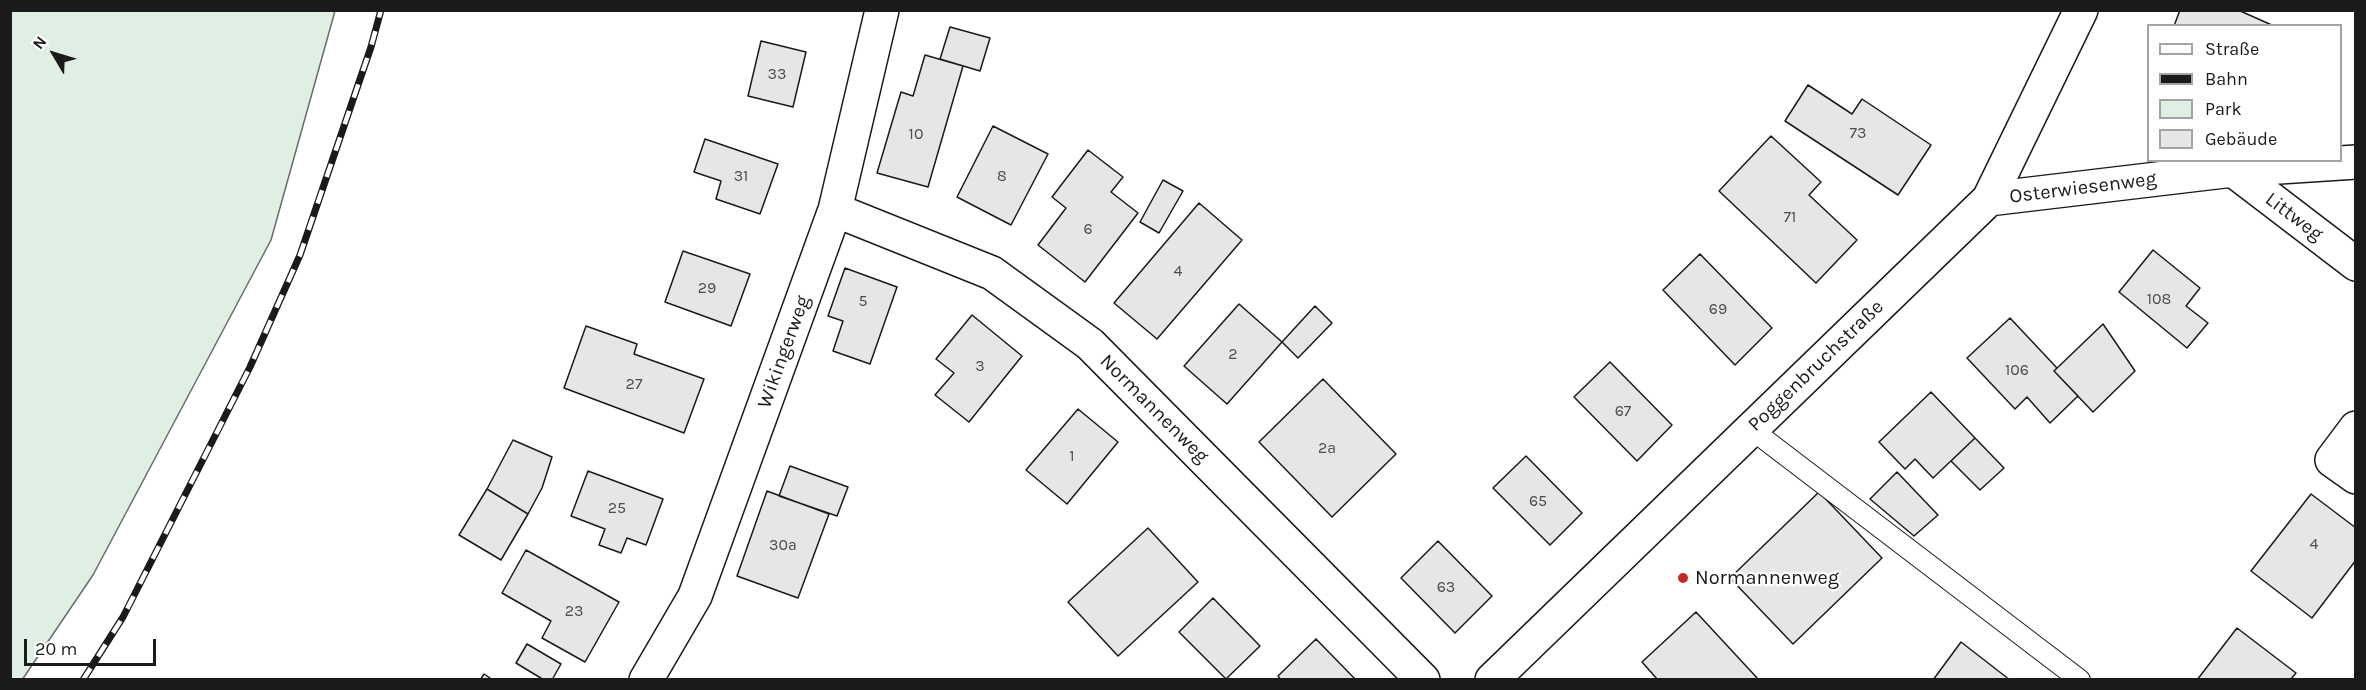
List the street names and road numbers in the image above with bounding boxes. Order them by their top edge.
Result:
street label: Osterwiesenweg [2008,167,2158,209]
street label: Littweg [2260,187,2328,247]
street label: Wikingerweg [753,292,815,412]
street label: Poggenbruchstraße [1743,295,1889,437]
street label: Normannenweg [1095,350,1213,468]

